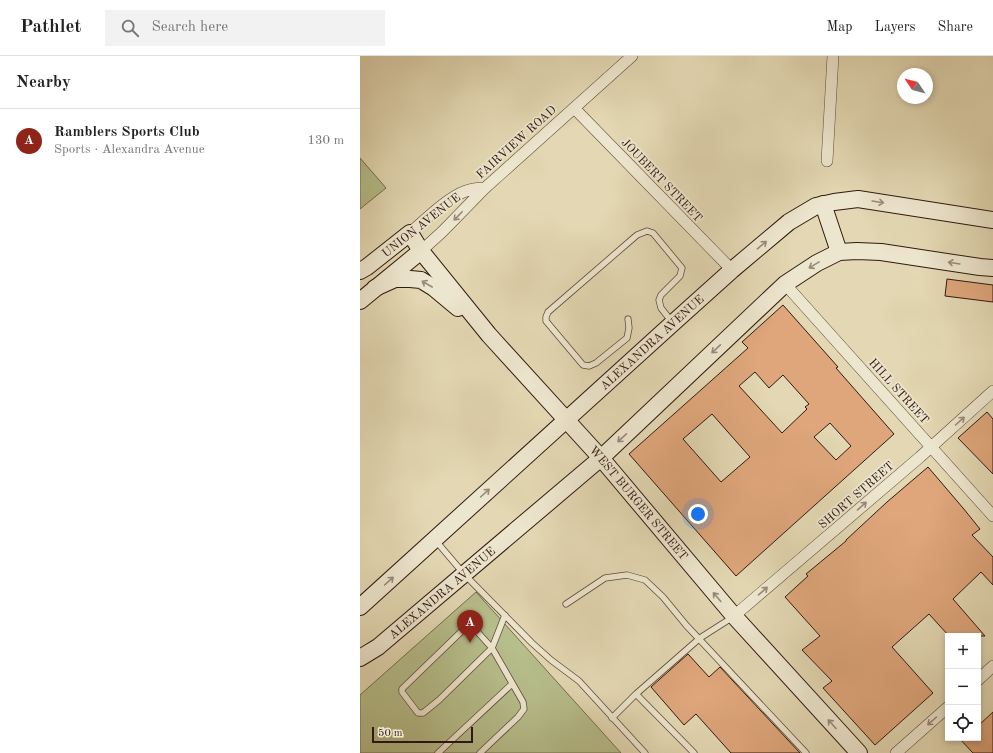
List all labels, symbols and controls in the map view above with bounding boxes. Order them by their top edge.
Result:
search box [105,10,385,46]
icon: search [119,17,141,39]
text: Pathlet [20,18,81,37]
text: Search here [151,20,228,35]
text: Map [827,20,853,34]
text: Layers [875,20,916,34]
text: Share [938,20,973,34]
north arrow [897,68,933,104]
text: Nearby [16,74,71,91]
street label: FAIRVIEW ROAD [474,104,559,182]
text: Ramblers Sports Club [54,125,200,140]
text: A [24,134,34,147]
text: 130 m [307,134,344,147]
street label: JOUBERT STREET [619,137,704,225]
text: Sports · Alexandra Avenue [54,143,205,156]
street label: UNION AVENUE [380,192,463,260]
one-way arrow [871,199,884,207]
one-way arrow [453,211,463,221]
one-way arrow [756,240,767,249]
one-way arrow [948,259,961,267]
one-way arrow [808,261,820,269]
one-way arrow [421,279,433,287]
street label: ALEXANDRA AVENUE [598,293,707,393]
one-way arrow [711,344,721,354]
street label: HILL STREET [866,357,931,427]
one-way arrow [955,416,965,426]
one-way arrow [616,434,627,443]
street label: WEST BURGER STREET [586,444,689,563]
street label: SHORT STREET [817,460,897,532]
one-way arrow [480,489,490,498]
one-way arrow [857,502,868,511]
your location [688,504,708,524]
street label: ALEXANDRA AVENUE [385,544,497,642]
one-way arrow [384,576,394,585]
one-way arrow [758,586,769,595]
one-way arrow [713,591,722,602]
pin: A [457,610,483,643]
map controls [945,633,981,741]
button: + [945,633,981,669]
button: − [945,669,981,705]
button: locate [945,705,981,741]
one-way arrow [927,716,937,726]
one-way arrow [828,719,837,729]
scale bar [372,725,473,744]
text: 50 m [378,728,403,739]

